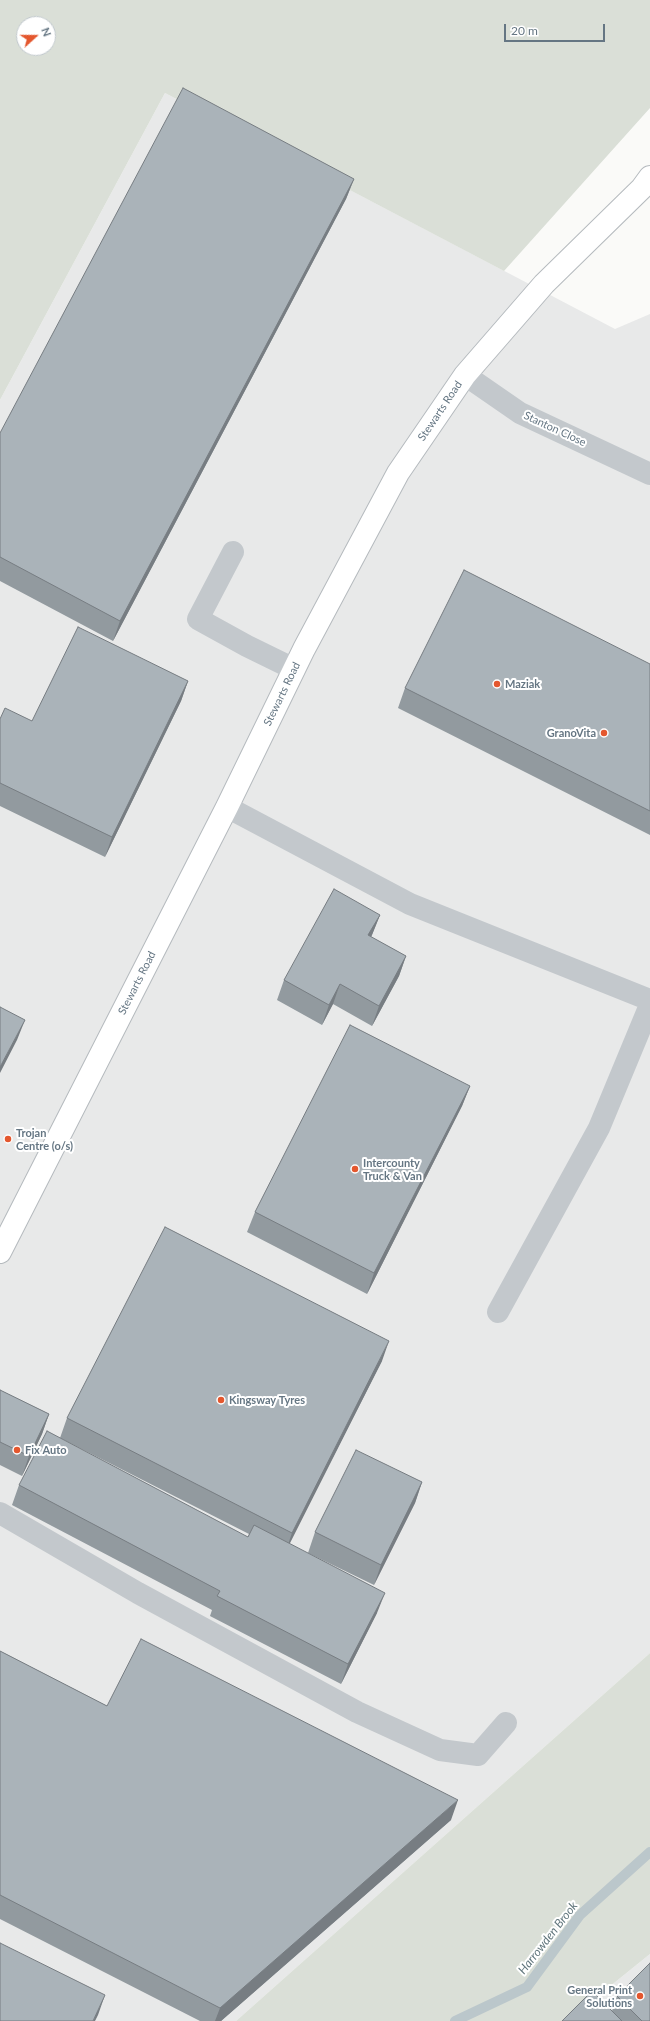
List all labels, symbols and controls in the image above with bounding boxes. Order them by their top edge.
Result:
north arrow [16,16,56,56]
scale bar [506,16,607,42]
text: 20 m [511,23,538,38]
text: N [39,26,54,38]
street label: Stewarts Road [415,379,465,443]
street label: Stanton Close [522,409,588,449]
street label: Stewarts Road [261,660,303,728]
place label: Maziak [505,677,540,691]
marker: Maziak [492,679,502,689]
place label: GranoVita [547,726,596,740]
marker: GranoVita [599,728,609,738]
street label: Stewarts Road [115,949,159,1017]
place label: Trojan Centre (o/s) [16,1126,73,1152]
marker: Trojan Centre (o/s) [3,1134,13,1144]
place label: Intercounty Truck & Van [363,1156,422,1182]
marker: Intercounty Truck & Van [350,1164,360,1174]
place label: Kingsway Tyres [229,1393,305,1407]
marker: Kingsway Tyres [216,1395,226,1405]
place label: Fix Auto [25,1443,67,1457]
marker: Fix Auto [12,1445,22,1455]
water label: Harrowden Brook [515,1899,581,1977]
place label: General Print Solutions [567,1983,632,2009]
marker: General Print Solutions [635,1991,645,2001]

